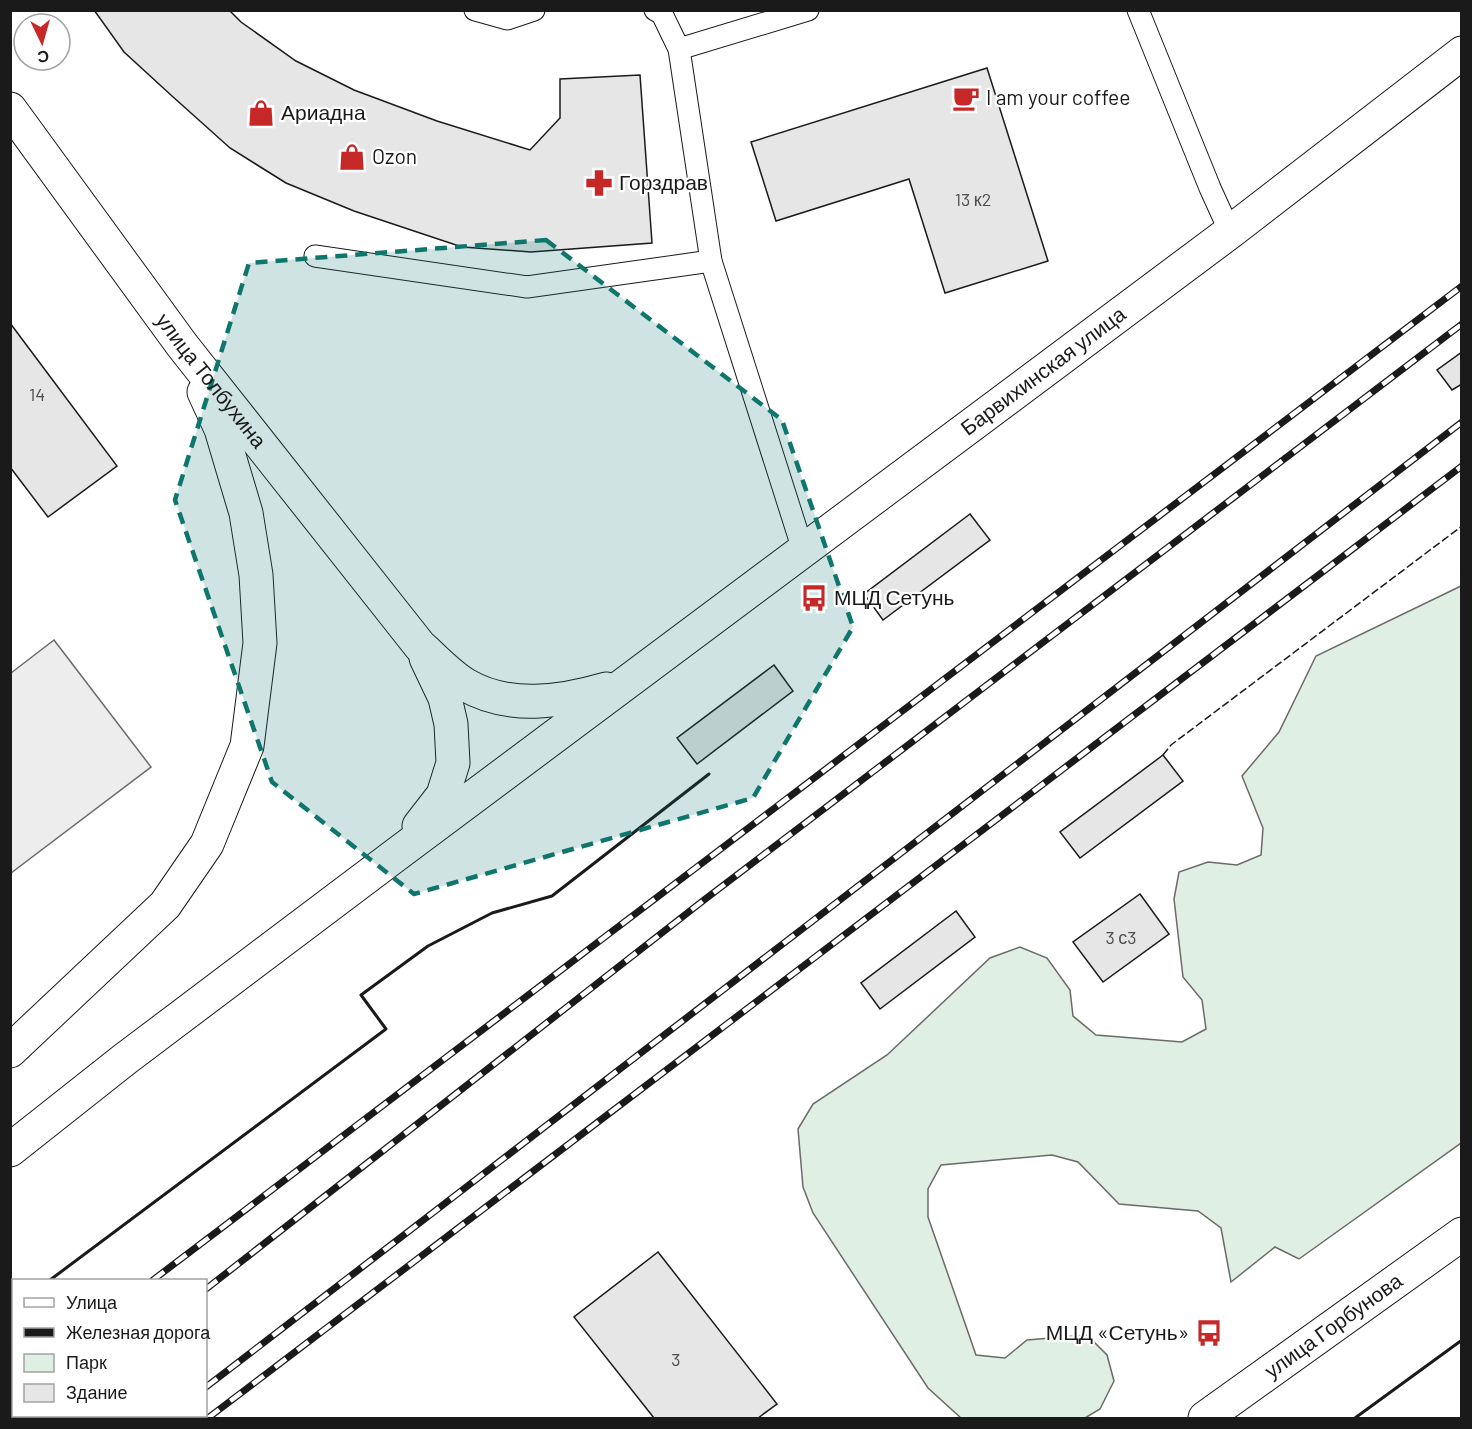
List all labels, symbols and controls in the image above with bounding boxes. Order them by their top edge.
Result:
north arrow [12,12,72,72]
text: С [36,47,50,67]
cafe icon: I am your coffee [951,83,981,113]
place label: I am your coffee [986,84,1130,109]
shop icon: Ариадна [246,98,276,128]
place label: Ариадна [281,99,366,124]
shop icon: Ozon [337,142,367,172]
place label: Ozon [372,143,417,168]
pharmacy icon: Горздрав [584,168,614,198]
place label: Горздрав [619,169,708,194]
house number: 13 к2 [955,188,991,210]
street label: Барвихинская улица [955,300,1130,440]
street label: улица Толбухина [152,308,273,453]
house number: 14 [29,383,45,405]
bus stop icon: МЦД Сетунь [799,583,829,613]
place label: МЦД Сетунь [834,584,955,609]
house number: 3 с3 [1105,926,1137,948]
street label: улица Горбунова [1259,1267,1407,1382]
legend [12,1279,207,1417]
text: Улица [66,1291,118,1313]
bus stop icon: МЦД «Сетунь» [1194,1318,1224,1348]
place label: МЦД «Сетунь» [1046,1319,1189,1344]
text: Железная дорога [66,1321,211,1343]
house number: 3 [671,1348,681,1370]
text: Парк [66,1351,107,1373]
text: Здание [66,1381,127,1403]

